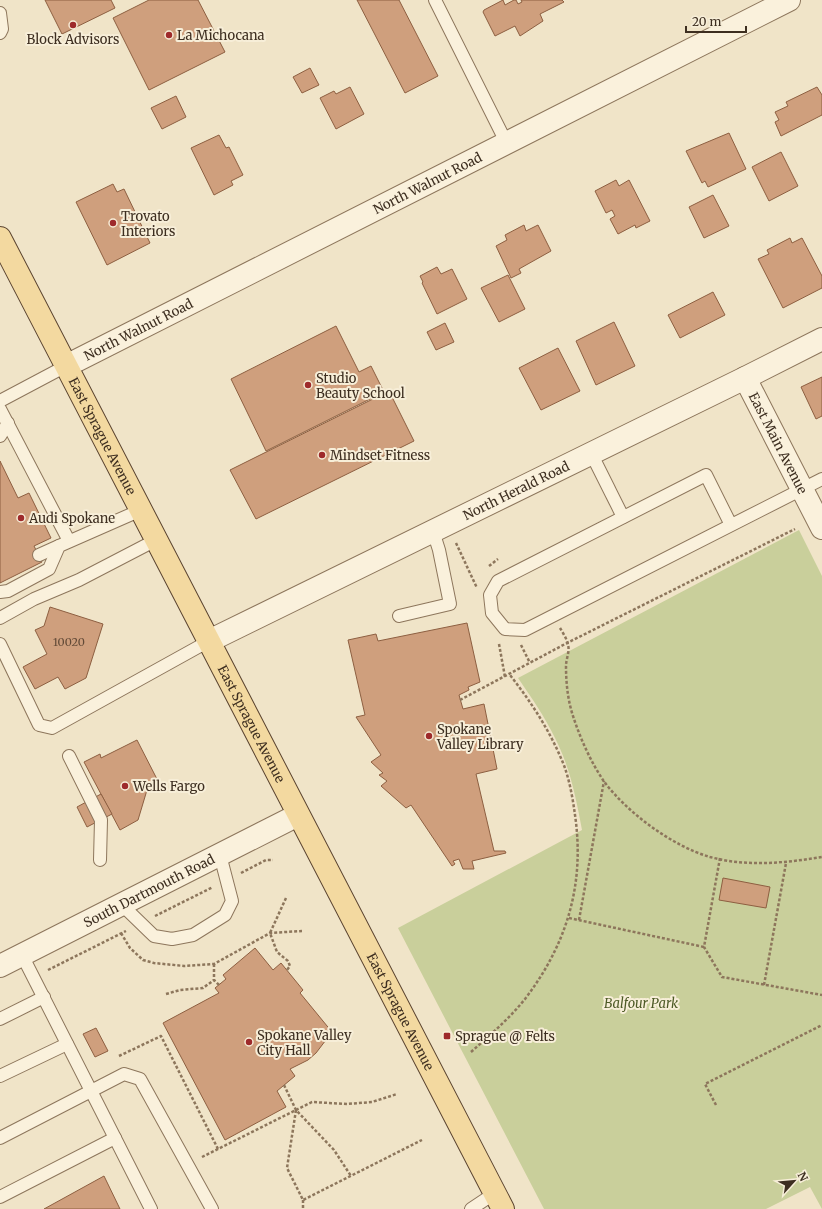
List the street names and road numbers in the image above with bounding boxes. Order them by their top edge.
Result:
street label: North Walnut Road [370,149,485,218]
street label: North Walnut Road [81,295,196,364]
street label: East Sprague Avenue [65,375,140,498]
street label: East Main Avenue [745,390,811,497]
street label: North Herald Road [460,457,572,524]
street label: East Sprague Avenue [214,662,289,786]
street label: South Dartmouth Road [81,851,218,931]
street label: East Sprague Avenue [363,950,438,1073]

